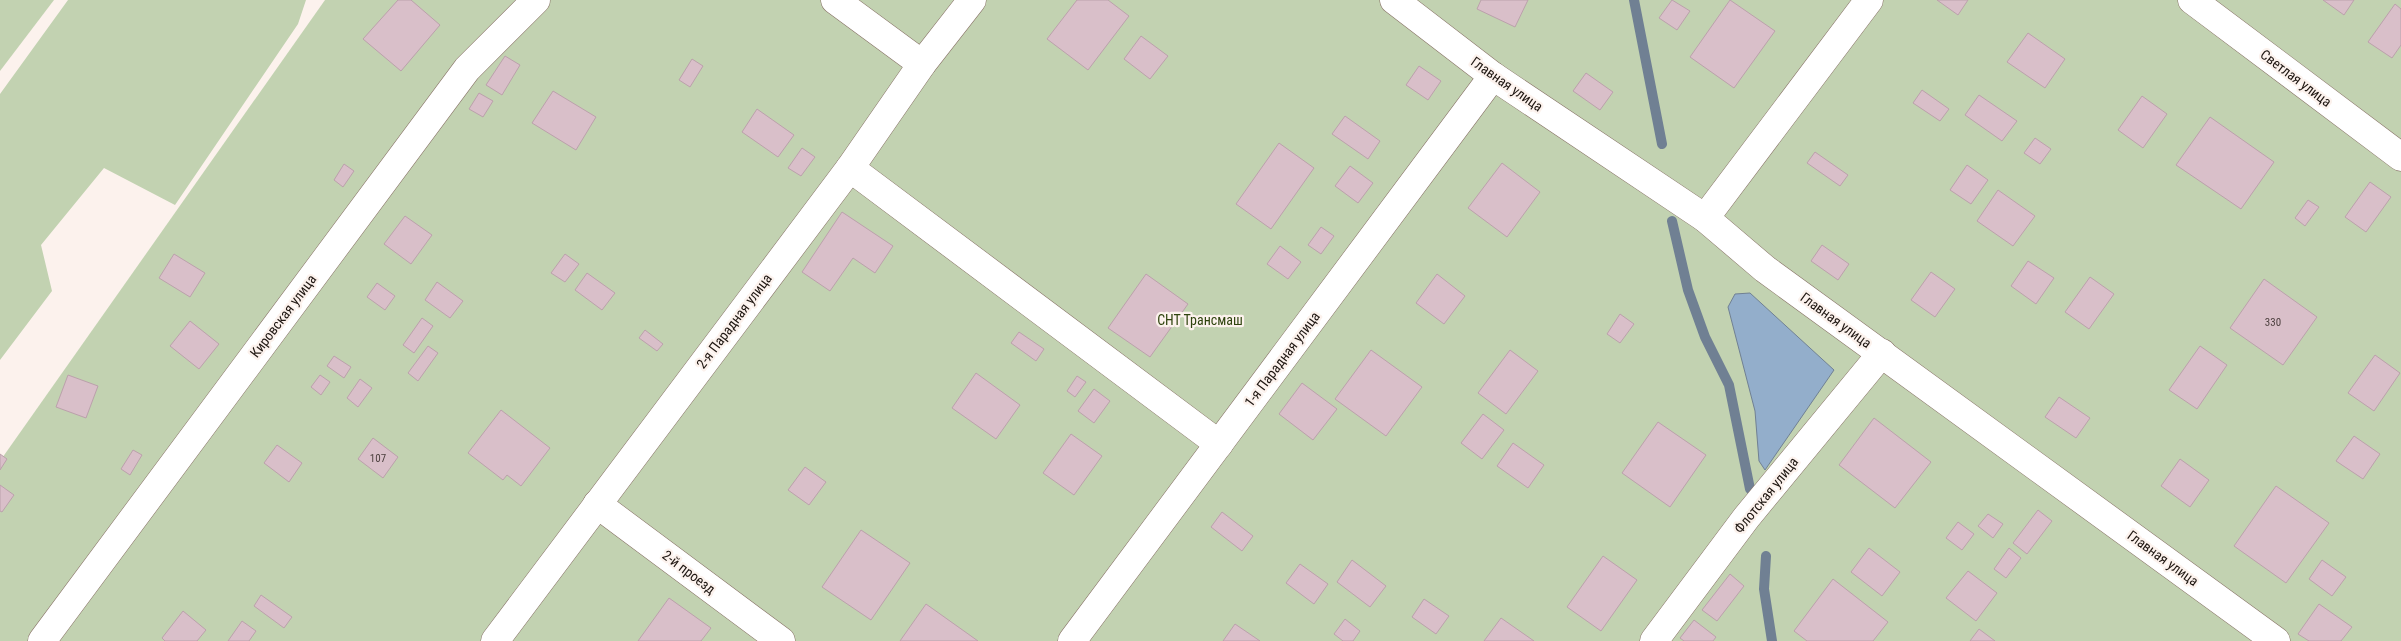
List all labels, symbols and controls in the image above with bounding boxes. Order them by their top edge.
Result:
street label: Светлая улица [2257,46,2335,110]
street label: Главная улица [1468,53,1546,115]
street label: 2-я Парадная улица [693,270,775,372]
street label: Кировская улица [247,271,319,361]
street label: Главная улица [1797,289,1875,351]
street label: 1-я Парадная улица [1241,308,1323,410]
park label: СНТ Трансмаш [1157,312,1243,328]
house number: 330 [2265,316,2281,329]
house number: 107 [370,452,386,465]
street label: Флотская улица [1731,454,1801,536]
street label: Главная улица [2124,527,2202,589]
street label: 2-й проезд [659,547,719,597]

